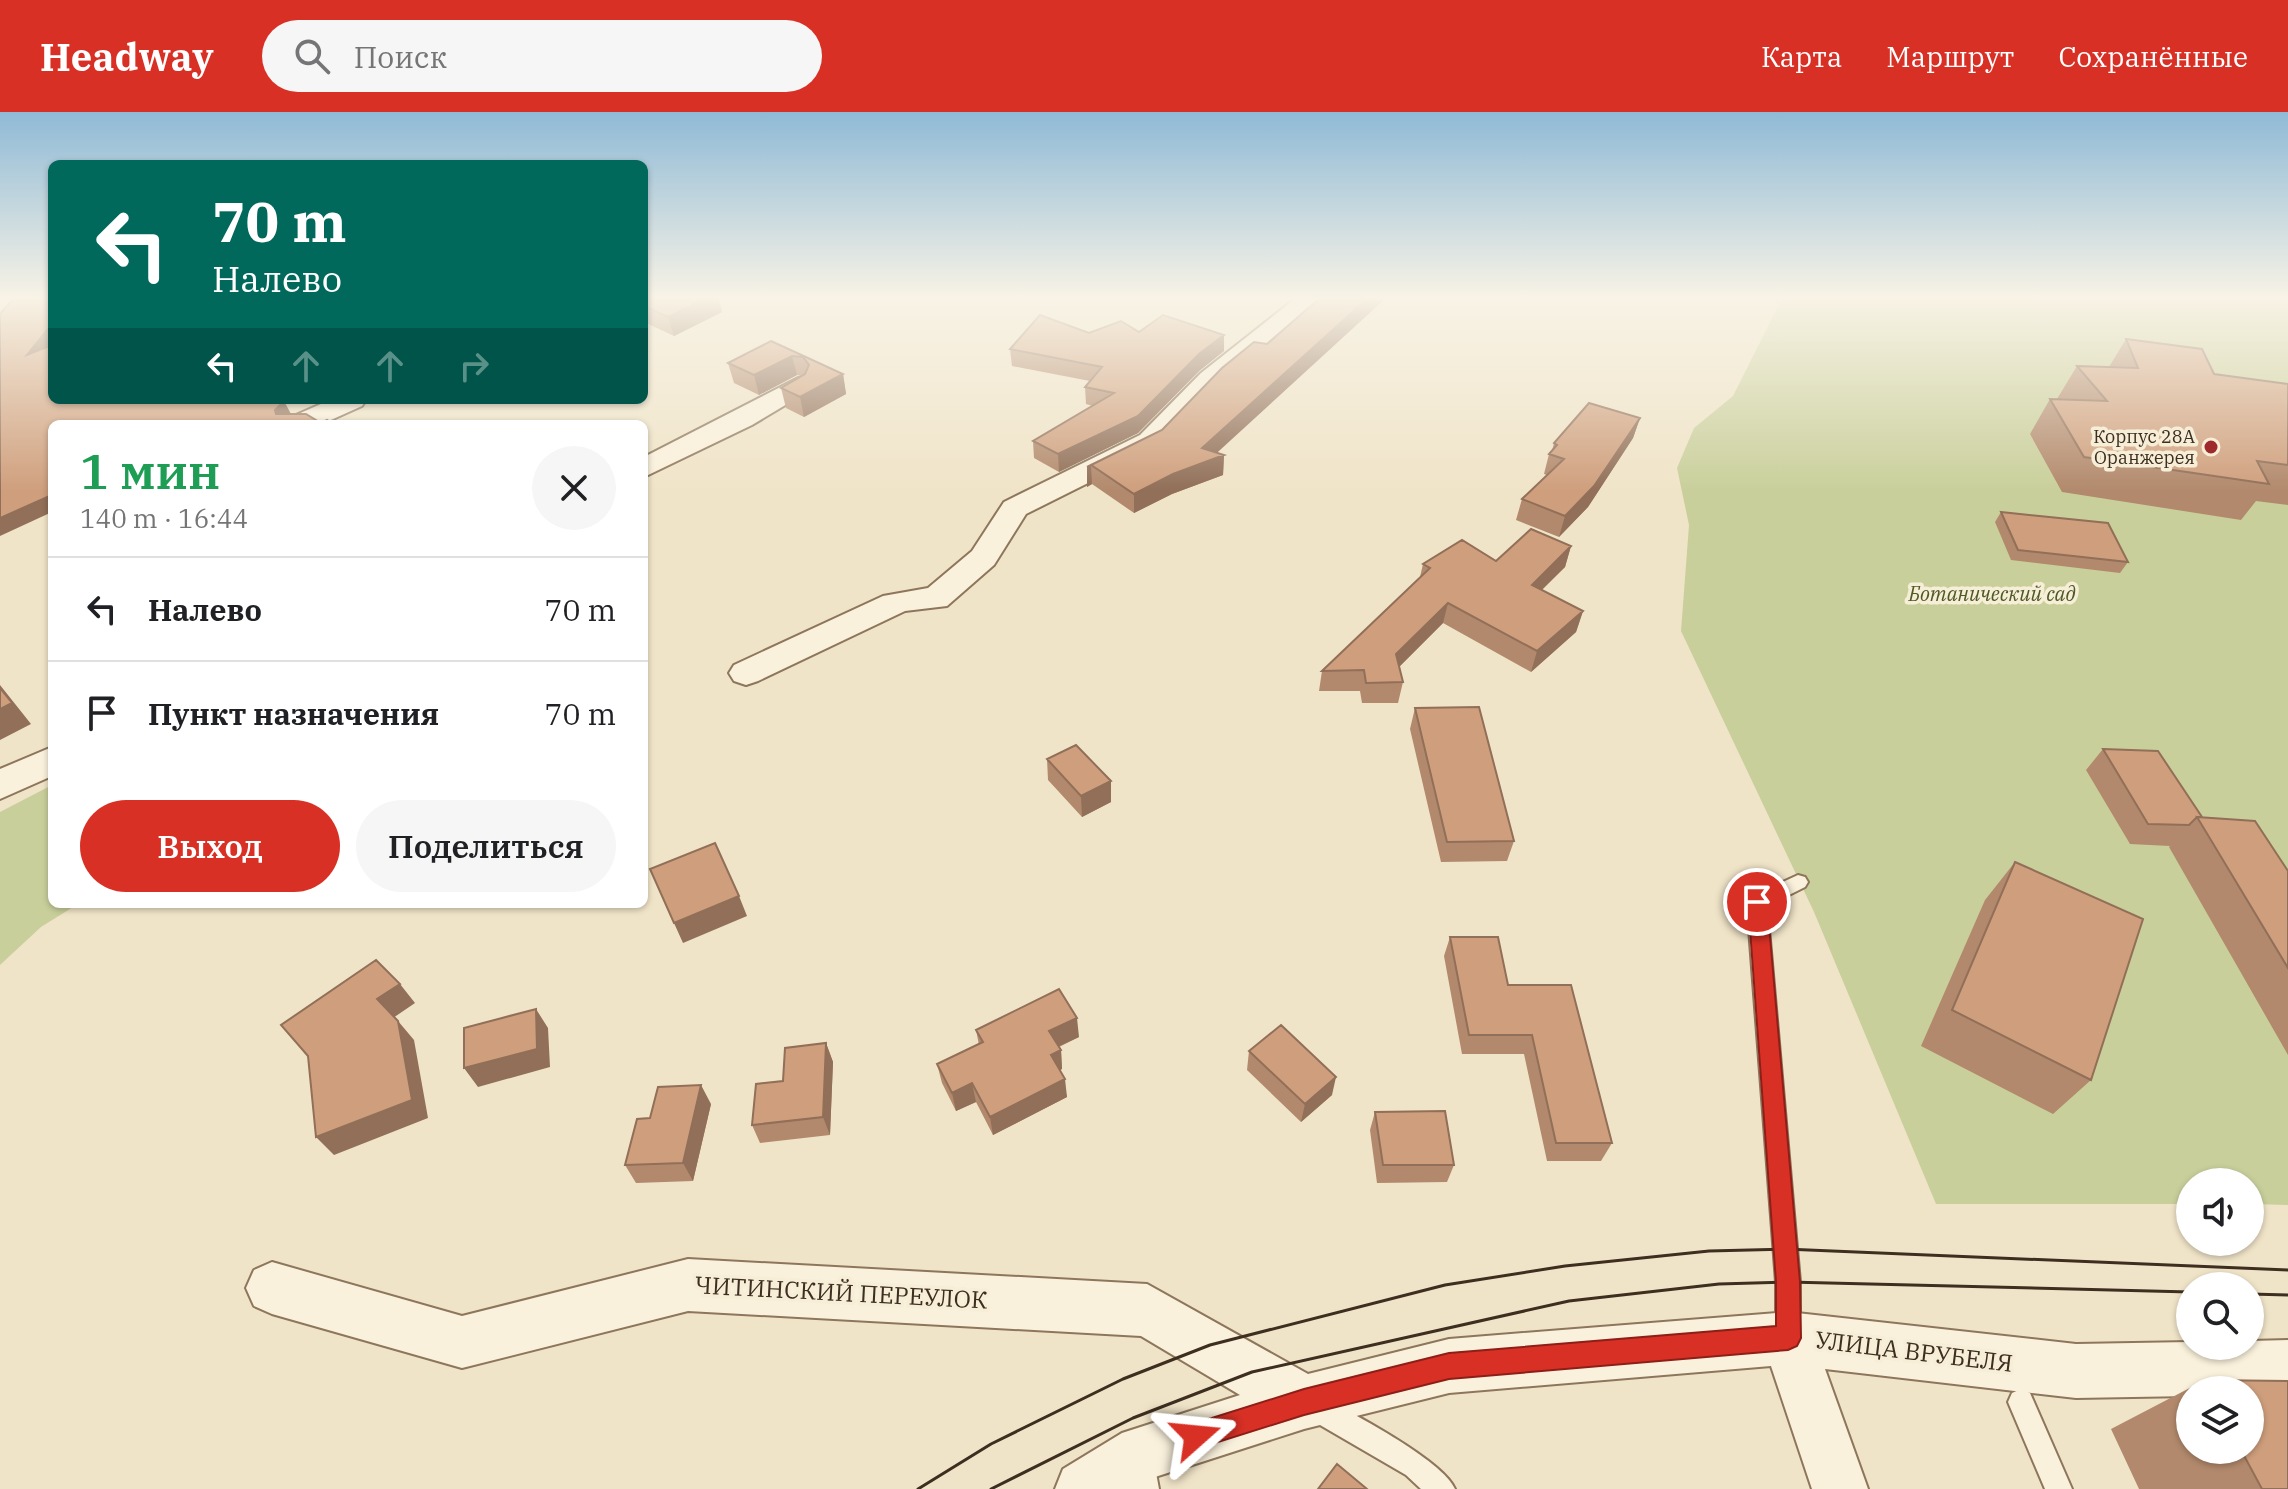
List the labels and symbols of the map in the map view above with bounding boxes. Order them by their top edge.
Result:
place label: Корпус 28А Оранжерея [2093,425,2196,469]
marker: Корпус 28А Оранжерея [2202,438,2220,456]
park label: Ботанический сад [1908,580,2075,607]
pin [1723,868,1791,936]
street label: ЧИТИНСКИЙ ПЕРЕУЛОК [694,1268,989,1316]
street label: УЛИЦА ВРУБЕЛЯ [1813,1323,2015,1379]
position arrow [1154,1394,1238,1478]

